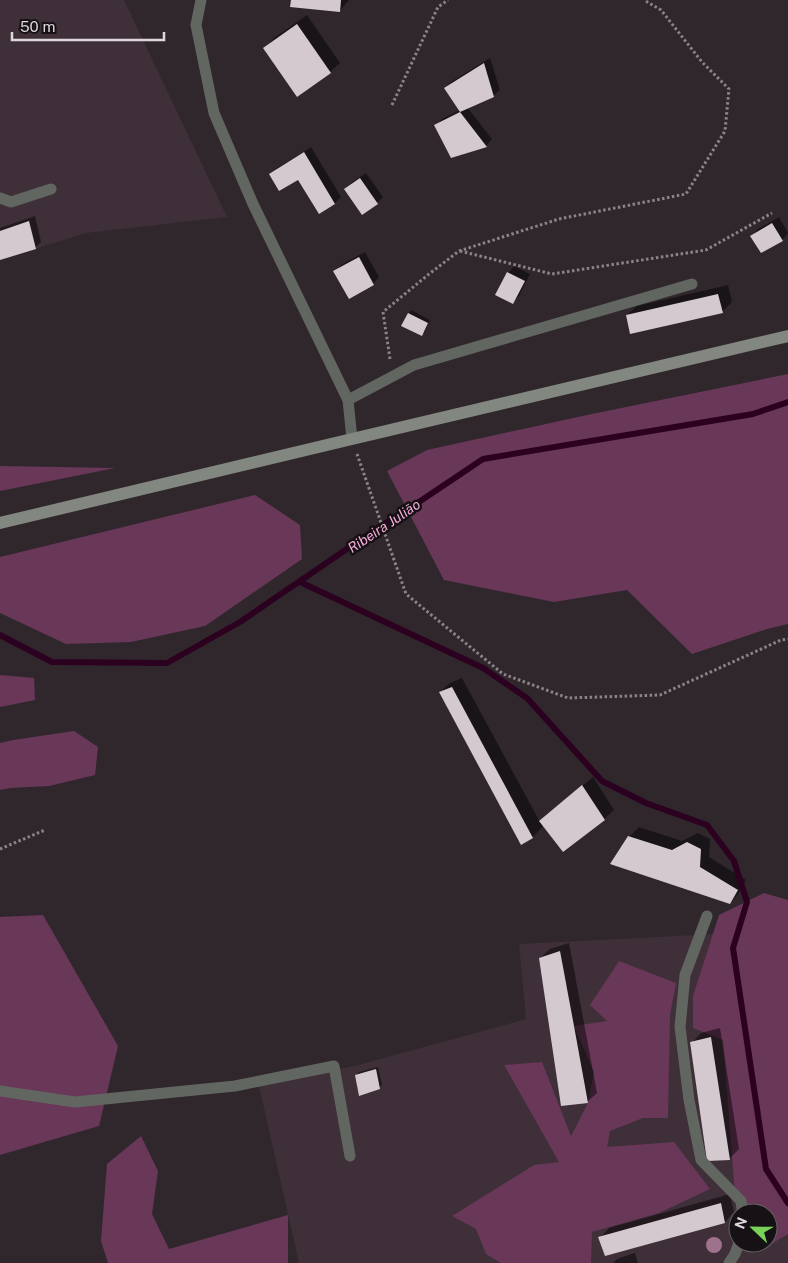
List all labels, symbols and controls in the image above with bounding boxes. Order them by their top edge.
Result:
scale bar [12,10,165,42]
text: 50 m [20,18,55,35]
water label: Ribeira Julião [345,496,424,556]
north arrow [728,1203,778,1253]
text: N [731,1215,750,1231]

